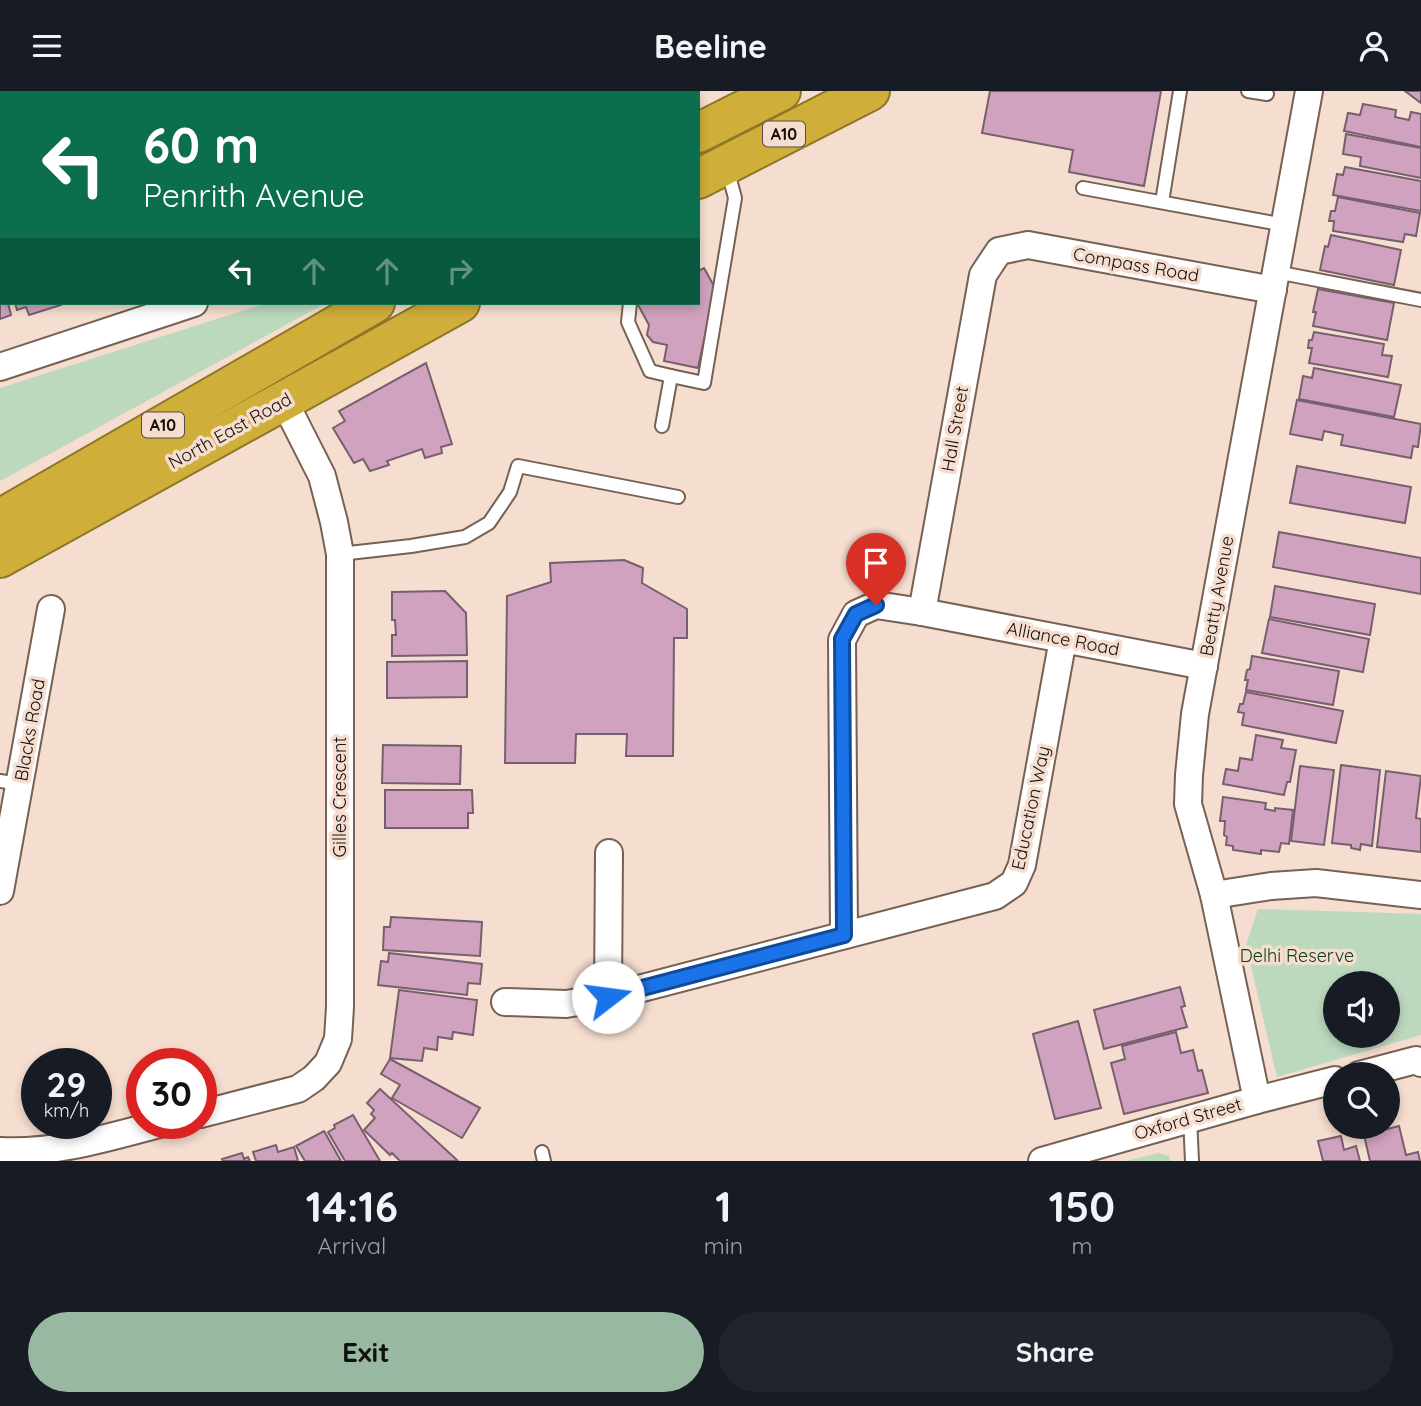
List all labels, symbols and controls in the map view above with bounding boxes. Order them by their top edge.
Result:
text: Beeline [654,26,767,66]
icon: menu [28,27,66,65]
icon: person [1355,27,1393,65]
text: 60 m [143,114,259,175]
icon: left [28,119,119,210]
road number: A10 [763,122,805,147]
text: Penrith Avenue [143,175,365,215]
street label: Compass Road [1071,242,1201,287]
icon: left [222,252,260,290]
icon: ahead [295,252,333,290]
icon: ahead [368,252,406,290]
icon: right [441,252,479,290]
street label: Hall Street [936,384,973,473]
street label: North East Road [164,387,295,474]
road number: A10 [142,413,184,437]
pin [846,533,906,605]
street label: Beatty Avenue [1195,534,1238,658]
icon: arrive [857,544,895,582]
street label: Alliance Road [1005,616,1121,661]
street label: Blacks Road [9,677,50,783]
street label: Gilles Crescent [328,737,351,857]
street label: Education Way [1006,744,1055,872]
park label: Delhi Reserve [1240,944,1354,967]
position arrow [571,960,645,1034]
map controls [1323,971,1400,1139]
button: sound [1323,971,1400,1048]
speed limit sign: 30 [126,1048,217,1139]
text: 29 [47,1062,86,1106]
button: search [1323,1062,1400,1139]
street label: Oxford Street [1132,1092,1244,1145]
text: km/h [44,1099,89,1122]
text: 14:16 [306,1180,398,1233]
text: 1 [715,1180,732,1233]
text: 150 [1049,1180,1115,1233]
text: Arrival [317,1231,386,1260]
text: min [704,1231,743,1260]
text: m [1071,1231,1092,1260]
button: Exit [28,1312,704,1392]
button: Share [718,1312,1393,1392]

